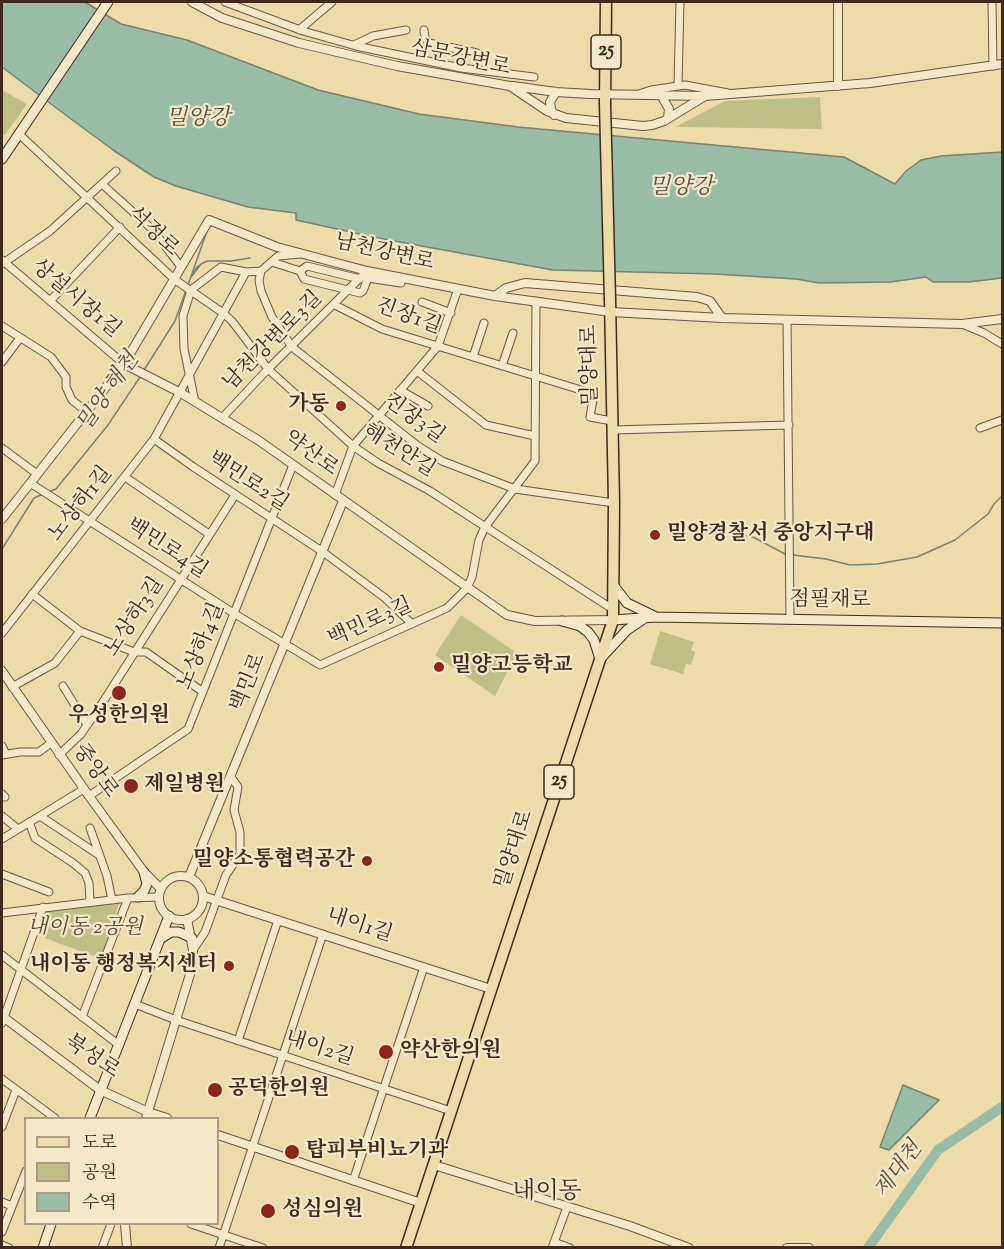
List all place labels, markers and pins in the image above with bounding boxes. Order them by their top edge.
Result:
place label: 가동 [288,393,329,419]
marker: 가동 [334,399,348,413]
place label: 밀양경찰서 중앙지구대 [667,522,874,548]
marker: 밀양경찰서 중앙지구대 [648,528,662,542]
place label: 밀양고등학교 [451,654,573,680]
marker: 밀양고등학교 [432,660,446,674]
marker: 우성한의원 [110,684,128,702]
place label: 우성한의원 [68,704,170,730]
place label: 제일병원 [144,773,225,799]
marker: 제일병원 [122,777,140,795]
place label: 밀양소통협력공간 [193,848,355,874]
marker: 밀양소통협력공간 [360,854,374,868]
place label: 내이동 행정복지센터 [30,953,217,979]
marker: 내이동 행정복지센터 [222,959,236,973]
place label: 약산한의원 [400,1039,501,1065]
marker: 약산한의원 [377,1043,395,1061]
place label: 공덕한의원 [228,1077,329,1103]
marker: 공덕한의원 [206,1081,224,1099]
place label: 탑피부비뇨기과 [306,1139,448,1165]
marker: 탑피부비뇨기과 [283,1143,301,1161]
place label: 성심의원 [282,1198,363,1224]
marker: 성심의원 [259,1202,277,1220]

